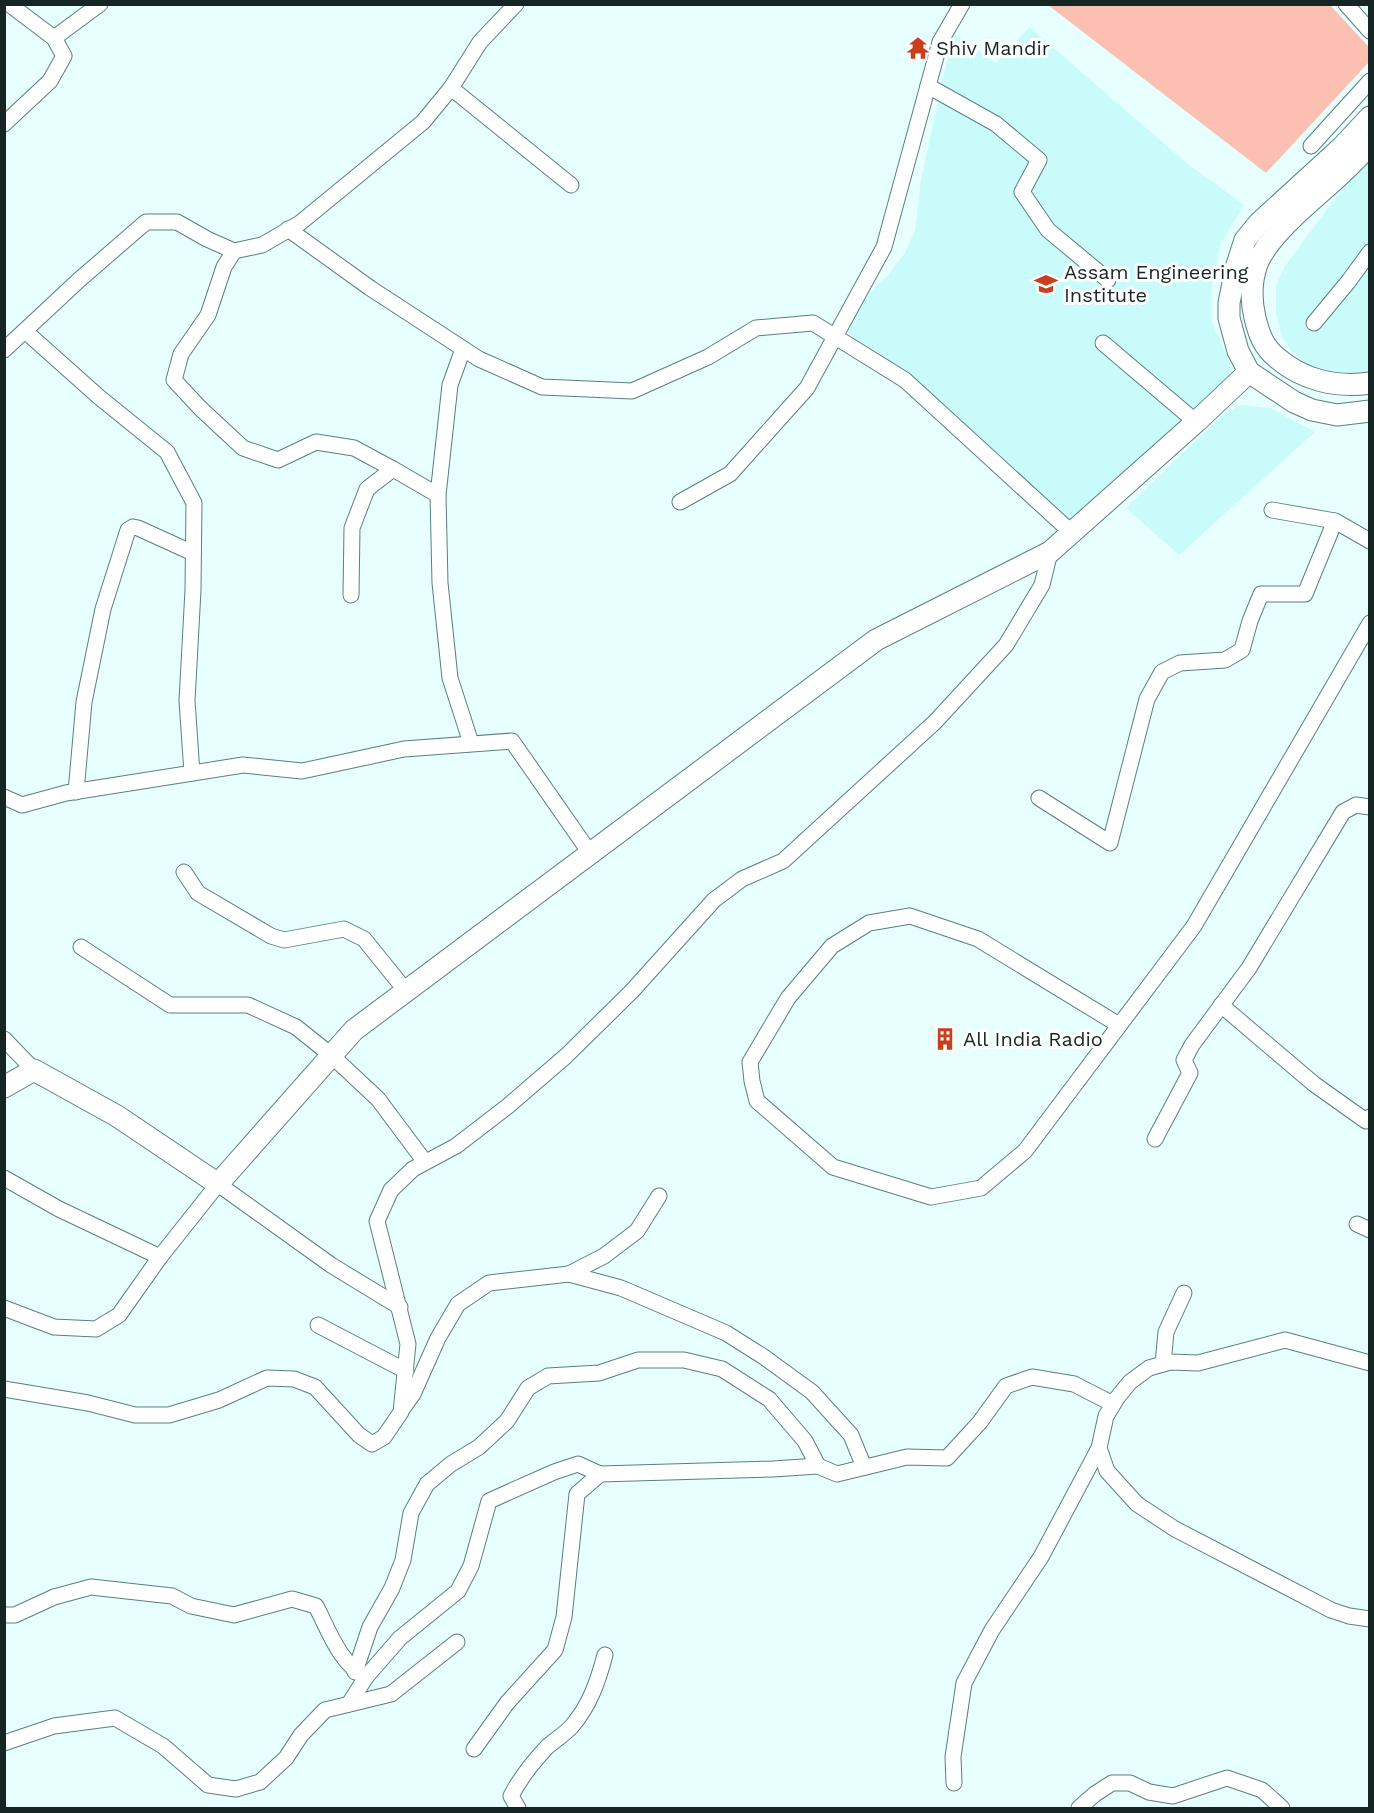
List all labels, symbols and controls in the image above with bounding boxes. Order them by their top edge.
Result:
temple icon: Shiv Mandir [905,35,931,61]
place label: Shiv Mandir [936,36,1050,60]
place label: Assam Engineering Institute [1064,260,1249,307]
school or university icon: Assam Engineering Institute [1033,271,1059,297]
building icon: All India Radio [932,1026,958,1052]
place label: All India Radio [963,1027,1103,1051]

